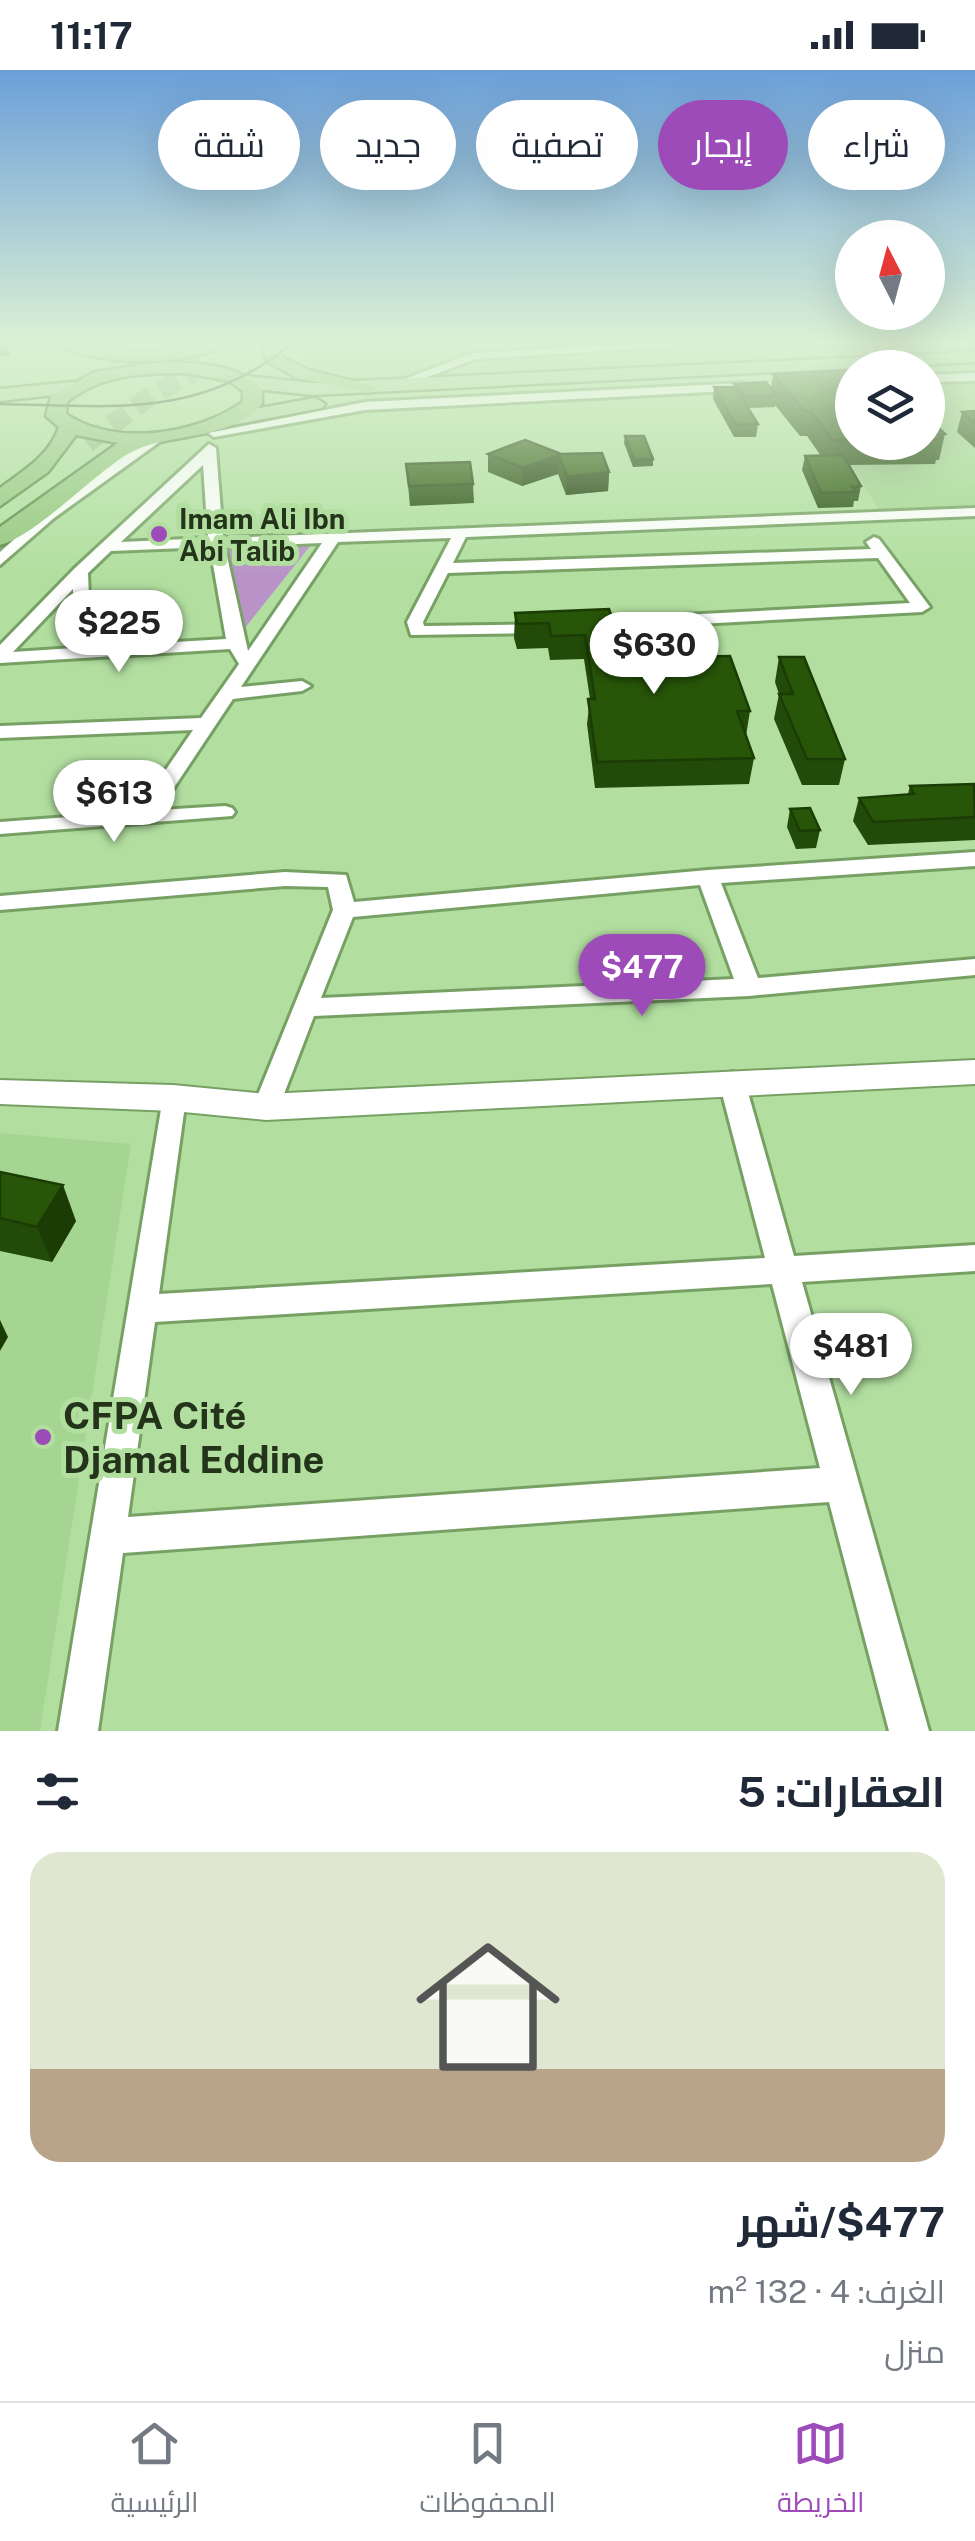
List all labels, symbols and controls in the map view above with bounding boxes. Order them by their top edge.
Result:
text: 11:17 [50,13,133,58]
chip: شقة [158,100,300,190]
chip: جديد [320,100,456,190]
chip: تصفية [476,100,638,190]
chip: إيجار [658,100,788,190]
chip: شراء [808,100,945,190]
north arrow [835,220,945,330]
map controls [835,220,945,460]
button: layers [835,350,945,460]
place label: Imam Ali Ibn Abi Talib [179,502,345,567]
marker: Imam Ali Ibn Abi Talib [148,523,170,545]
pin: $225 [60,590,178,675]
text: $225 [77,604,161,641]
pin: $630 [595,612,713,697]
text: $630 [612,626,696,663]
pin: $613 [55,760,173,845]
text: $613 [75,774,153,811]
pin: $477 [583,934,701,1019]
text: $477 [600,948,684,985]
pin: $481 [792,1313,910,1398]
text: $481 [812,1327,890,1364]
place label: CFPA Cité Djamal Eddine [63,1393,324,1482]
marker: CFPA Cité Djamal Eddine [32,1426,54,1448]
icon: filters [30,1764,85,1819]
text: العقارات: 5 [737,1767,945,1816]
icon: home [398,1917,578,2097]
text: $477/شهر [738,2197,945,2246]
text: الغرف: 4 · 132 m² [708,2273,945,2310]
text: منزل [884,2333,945,2370]
tab: الرئيسية [111,2416,198,2528]
tab: المحفوظات [420,2416,556,2528]
tab: الخريطة [777,2416,864,2528]

